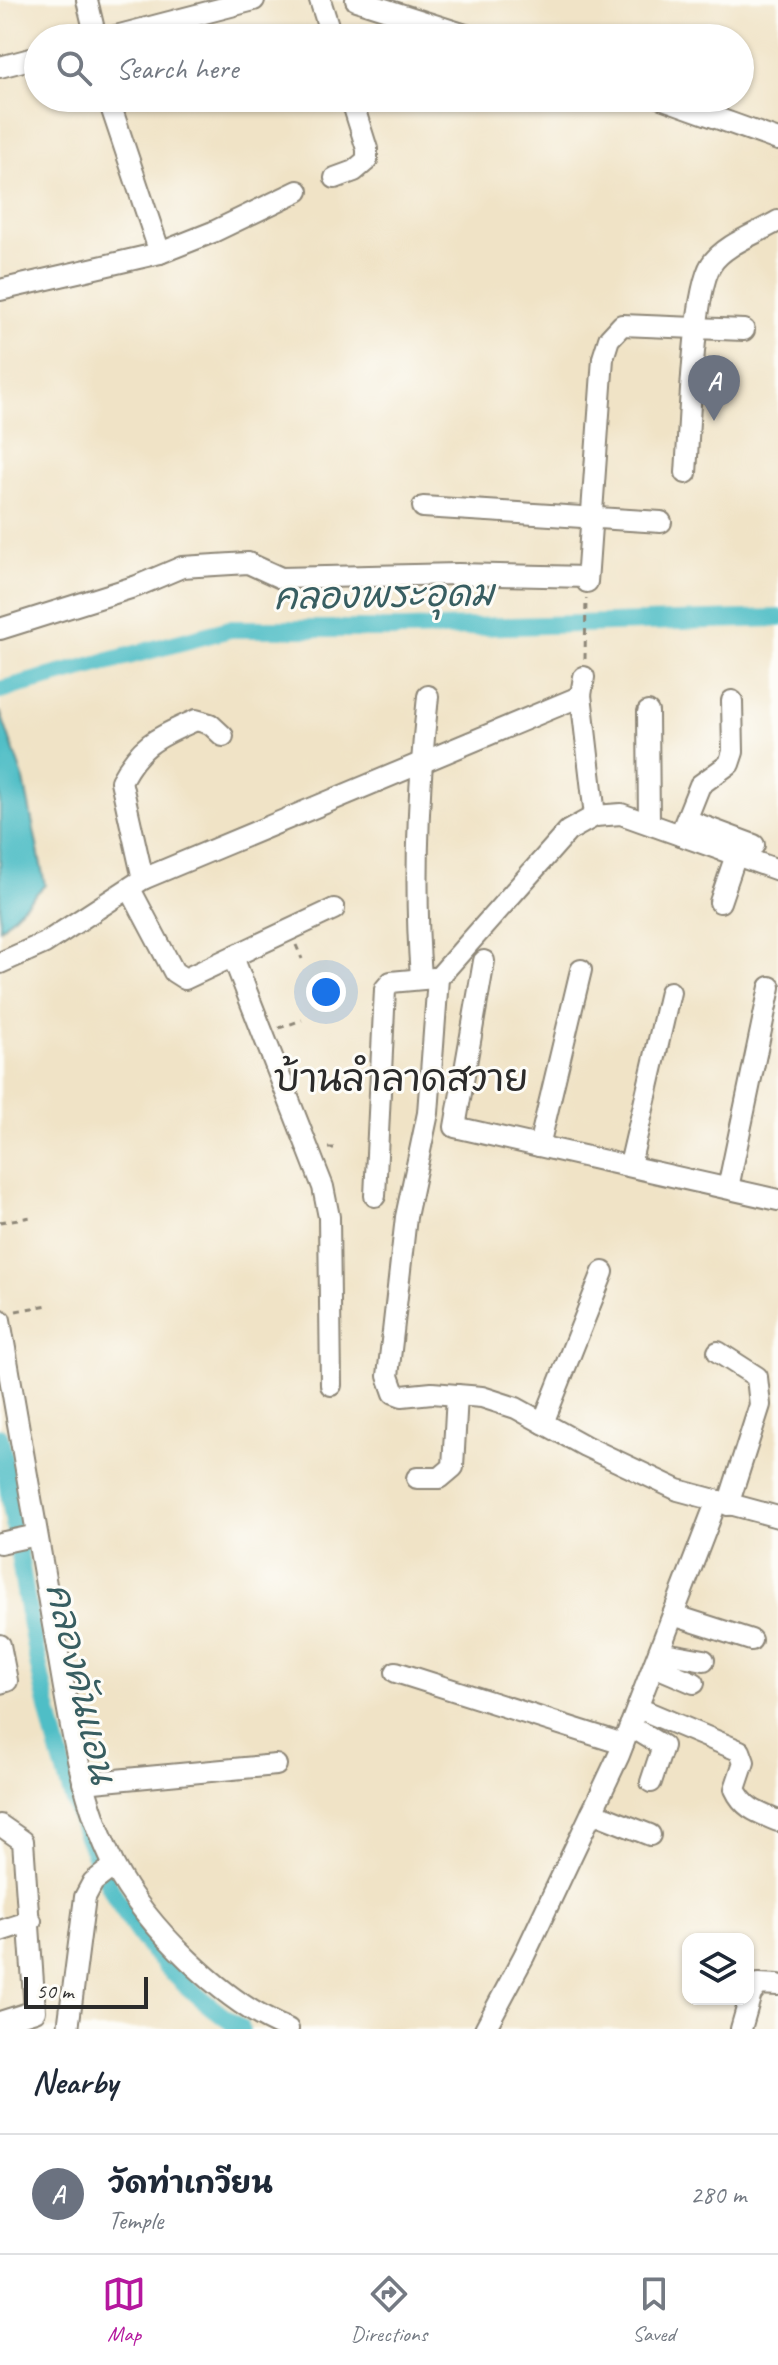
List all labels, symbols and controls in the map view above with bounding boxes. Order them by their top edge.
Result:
search box [24,24,754,112]
icon: search [52,46,96,90]
text: Search here [116,49,238,87]
pin: A [688,355,740,421]
water label: คลองพระอุดม [274,570,498,623]
your location [306,972,346,1012]
district label: บ้านลำลาดสวาย [274,1055,528,1102]
water label: คลองคันแอน [36,1579,127,1789]
map controls [682,1933,754,2005]
button: layers [682,1933,754,2005]
scale bar [24,1973,148,2009]
text: 50 m [36,1977,73,2005]
text: Nearby [32,2060,118,2103]
text: วัดท่าเกวียน [108,2164,273,2202]
text: A [51,2178,65,2211]
text: 280 m [690,2178,746,2211]
text: Temple [108,2204,163,2237]
tab: Map [102,2272,146,2348]
tab: Directions [351,2272,427,2348]
tab: Saved [632,2272,676,2348]

